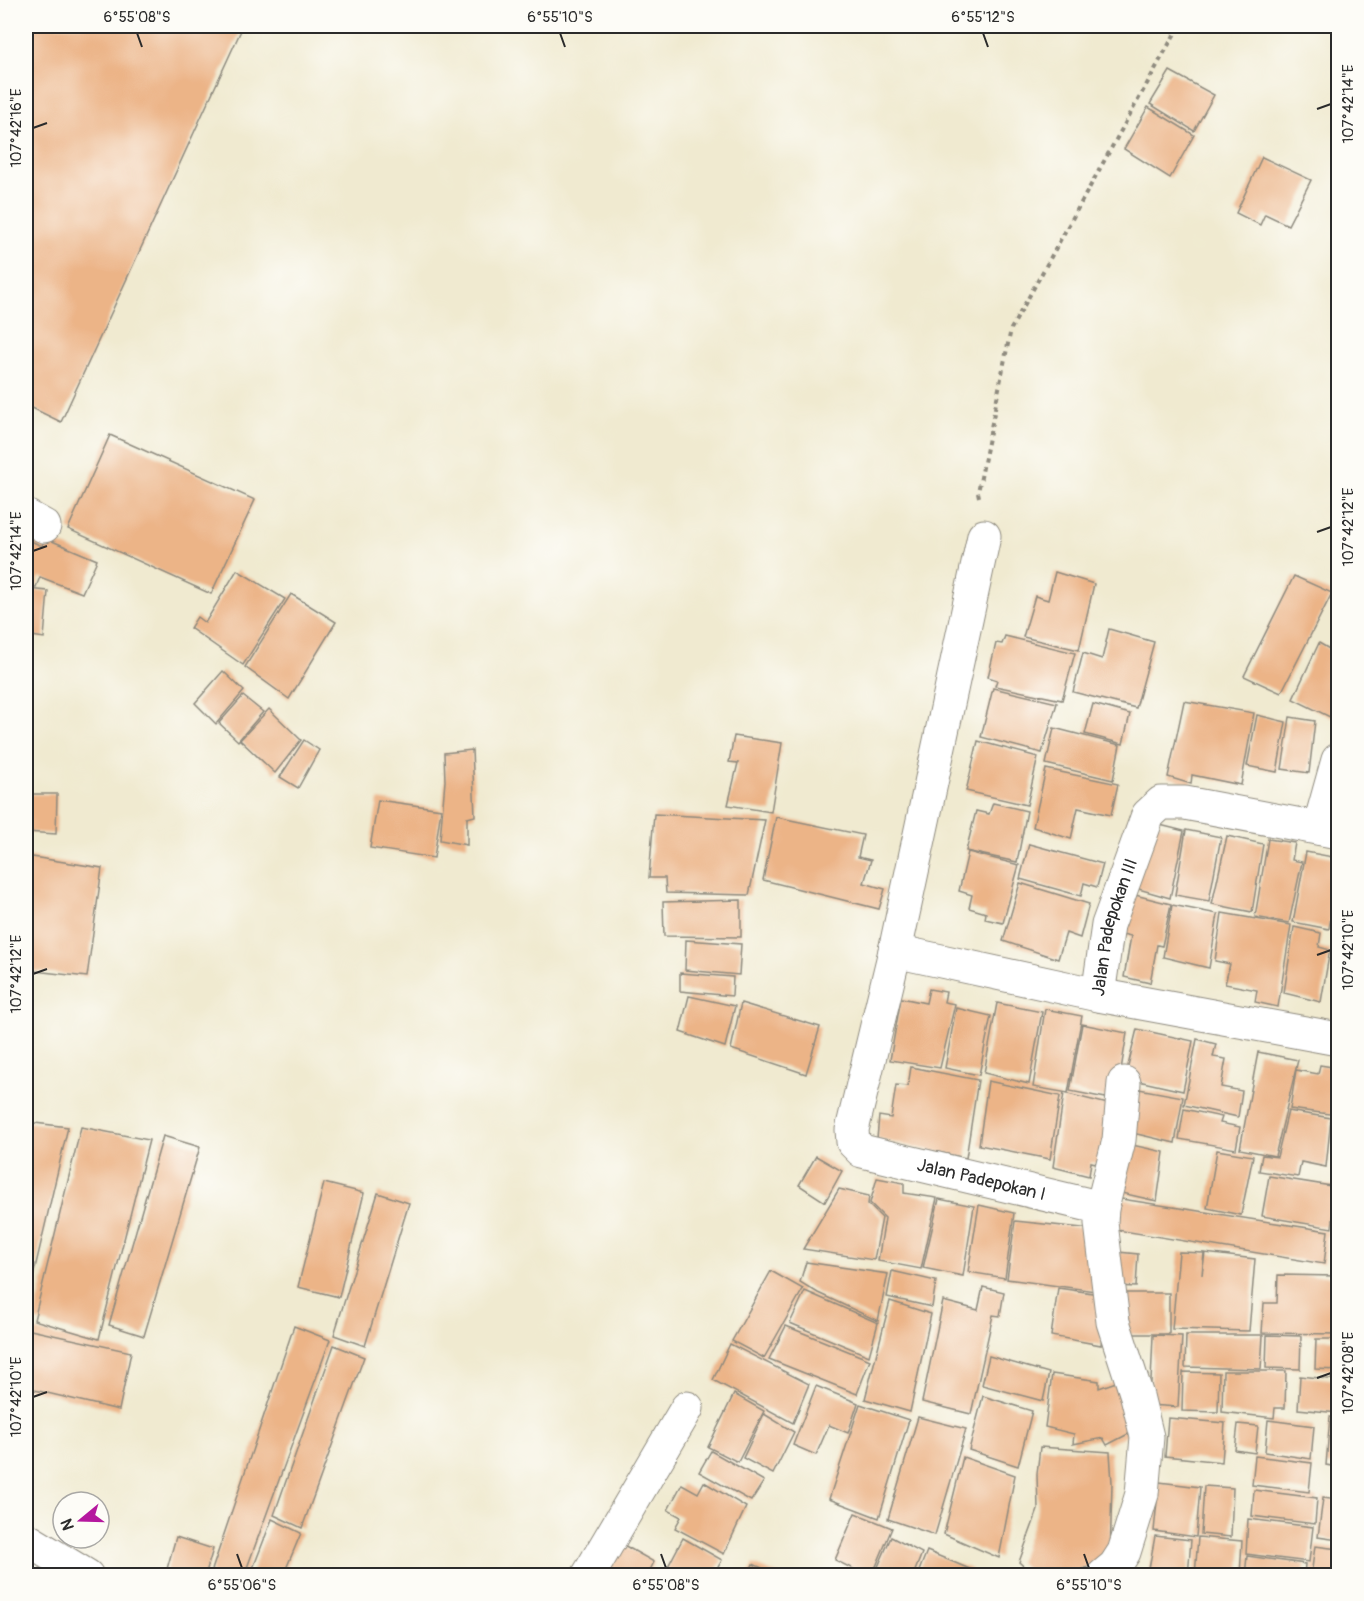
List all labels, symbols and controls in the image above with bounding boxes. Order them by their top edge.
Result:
text: 6°55'08"S [103,8,171,27]
text: 6°55'10"S [527,8,593,27]
text: 6°55'12"S [951,8,1015,27]
text: 107°42'14"E [1339,64,1358,144]
text: 107°42'16"E [7,88,26,168]
text: 107°42'12"E [1339,487,1358,566]
text: 107°42'14"E [7,511,26,591]
street label: Jalan Padepokan III [1087,855,1143,997]
text: 107°42'10"E [1339,909,1358,990]
text: 107°42'12"E [7,934,26,1013]
street label: Jalan Padepokan I [915,1153,1048,1206]
text: 107°42'08"E [1339,1332,1358,1414]
text: 107°42'10"E [7,1356,26,1437]
north arrow [51,1490,111,1550]
text: N [56,1516,79,1533]
text: 6°55'06"S [208,1576,276,1595]
text: 6°55'08"S [632,1576,700,1595]
text: 6°55'10"S [1056,1576,1122,1595]

